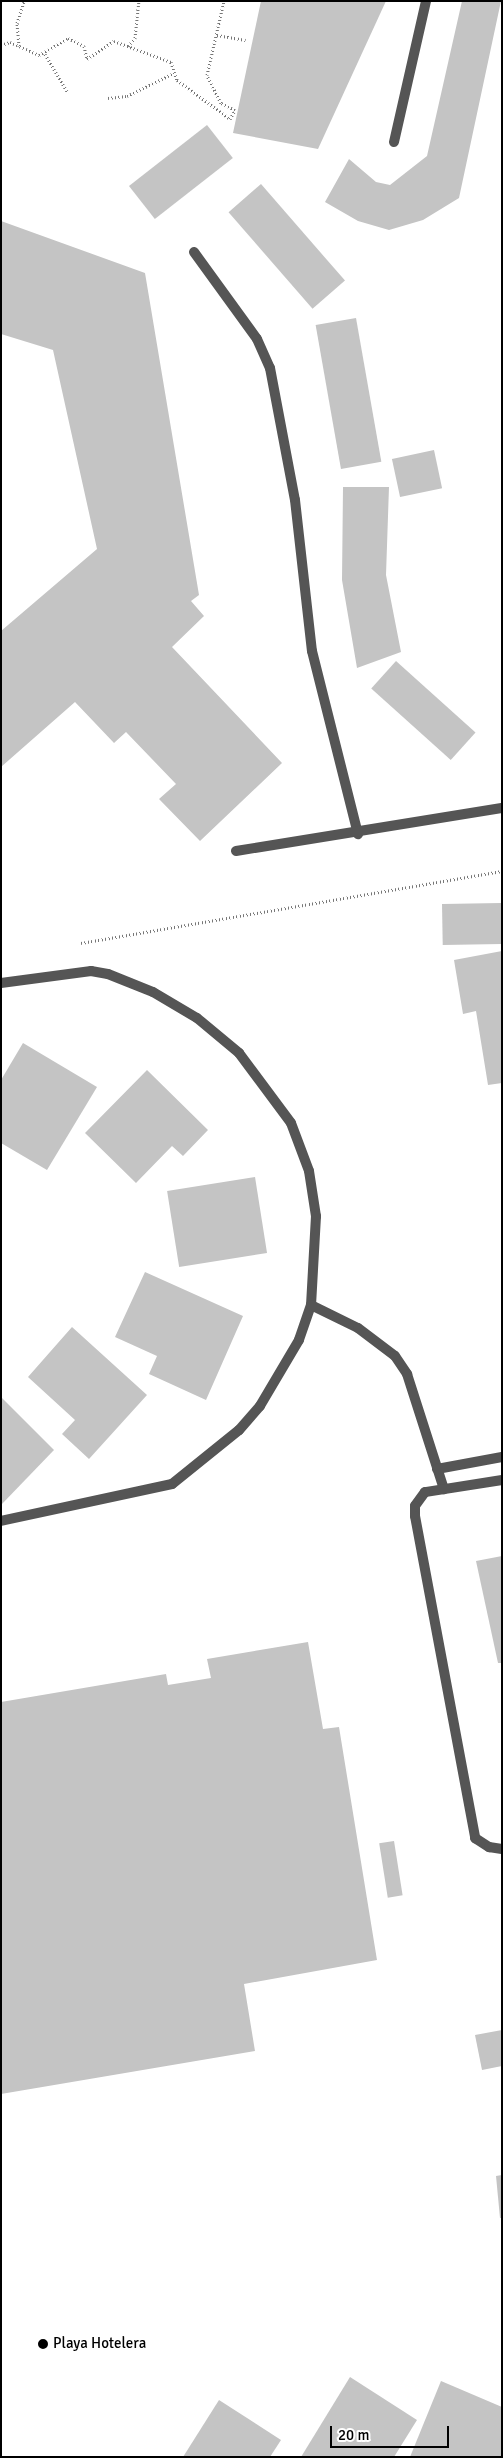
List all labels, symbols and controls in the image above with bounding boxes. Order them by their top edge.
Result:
place label: Playa Hotelera [53,2335,146,2353]
marker: Playa Hotelera [37,2338,49,2350]
scale bar [333,2416,452,2448]
text: 20 m [338,2426,369,2444]

